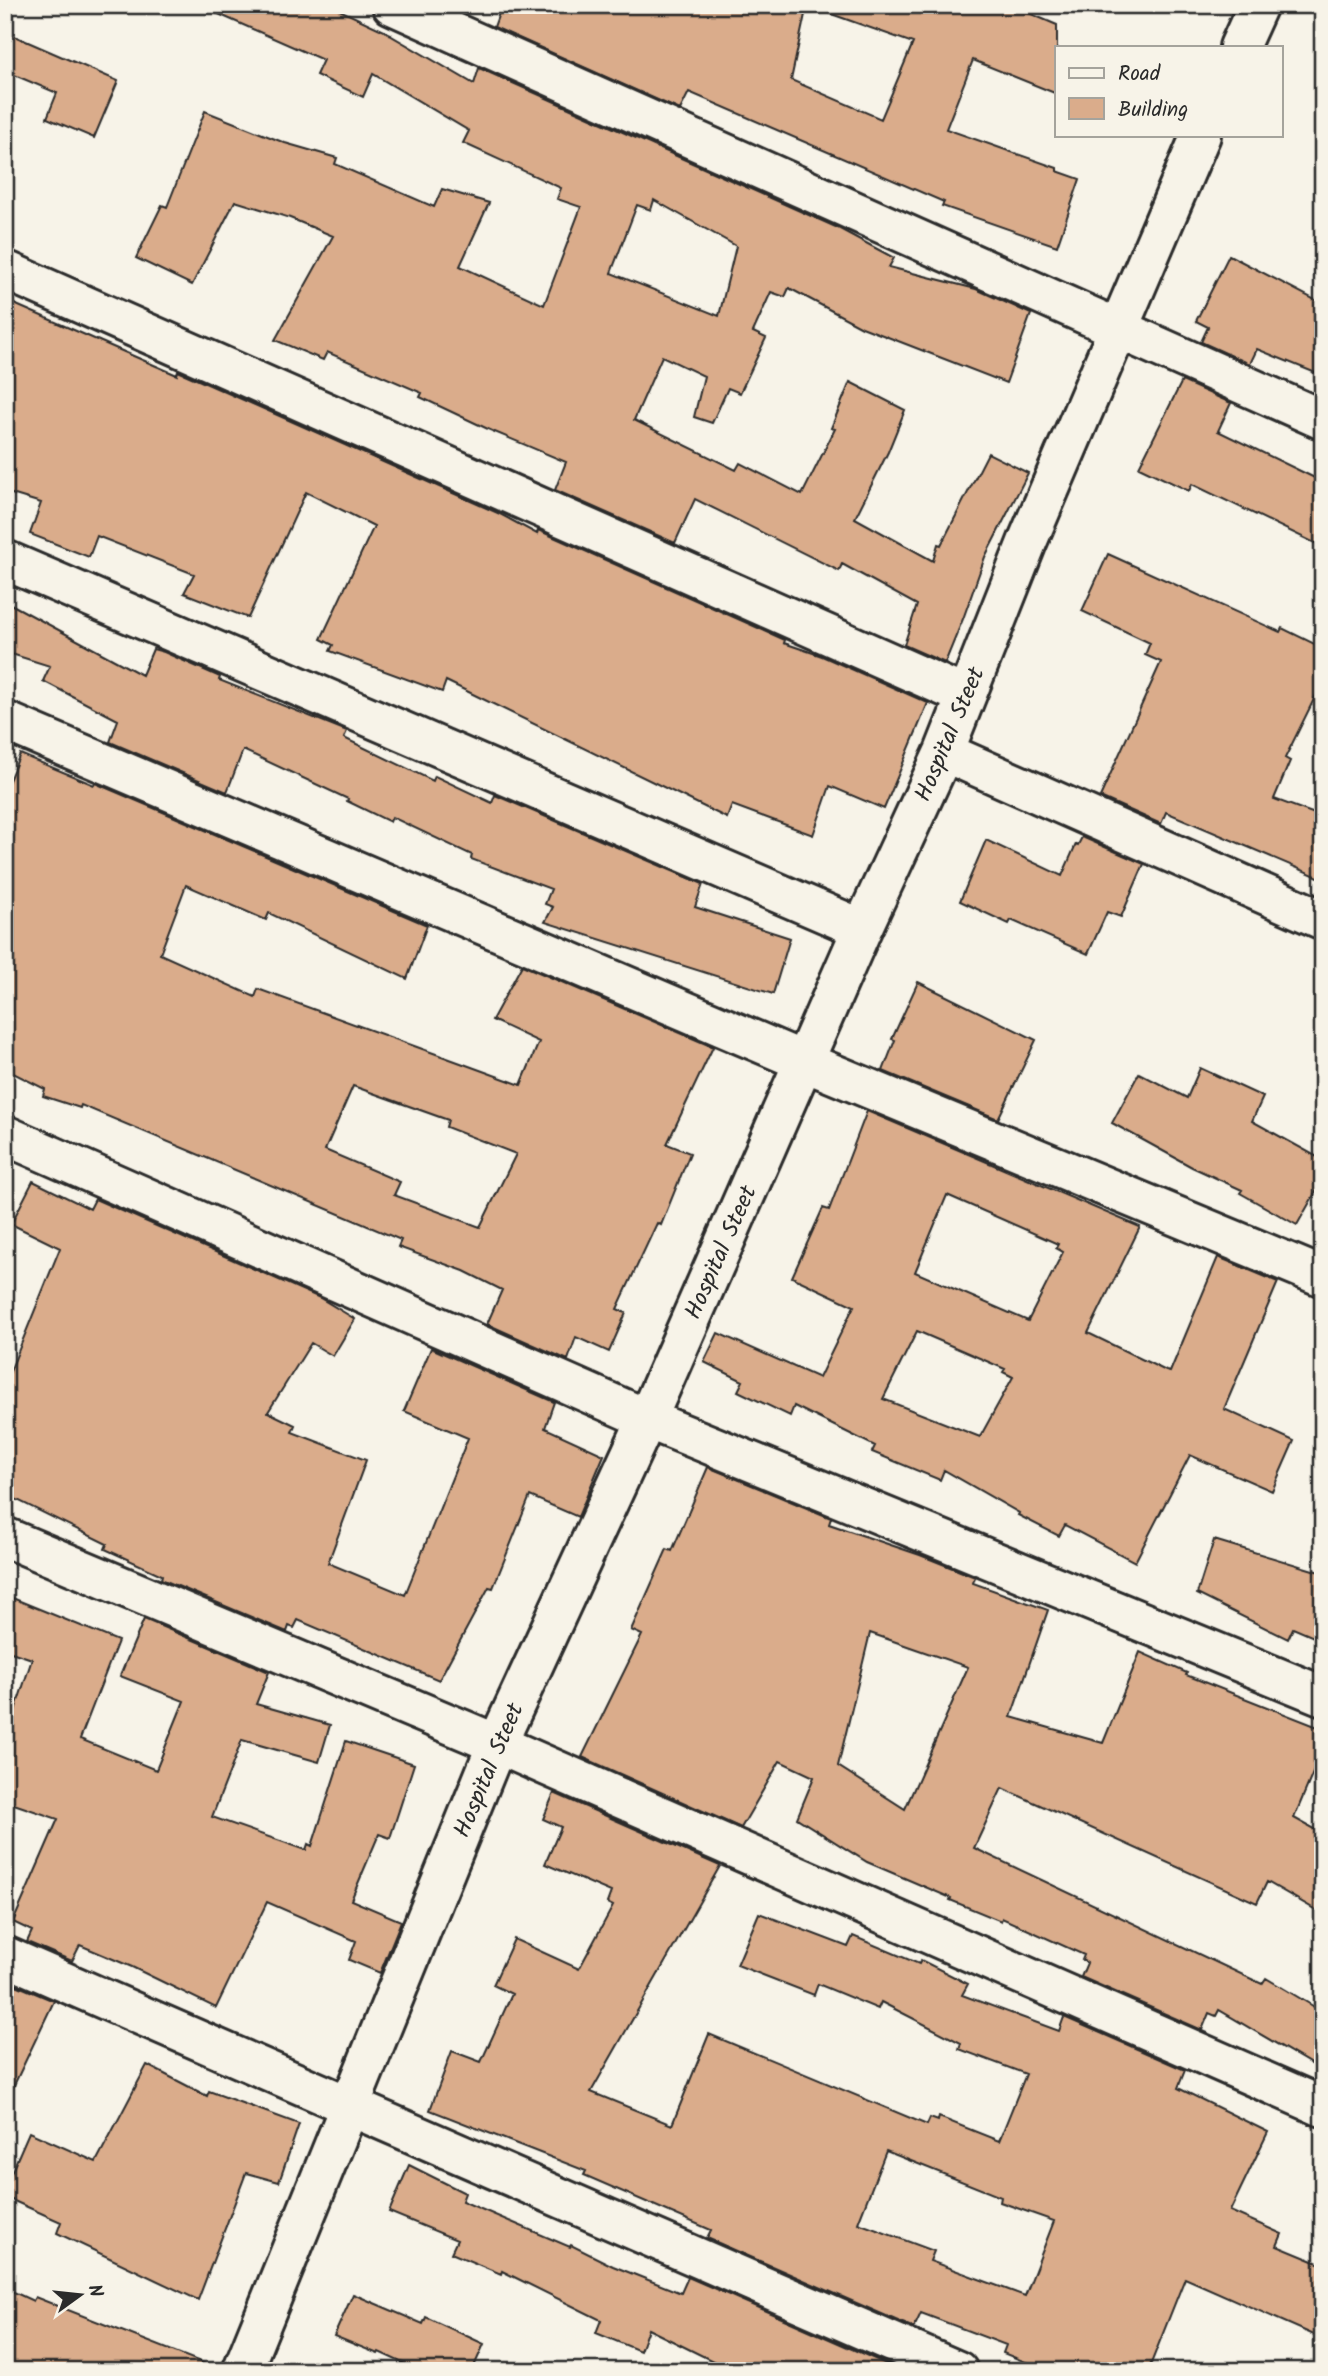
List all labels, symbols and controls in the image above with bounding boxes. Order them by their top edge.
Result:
legend [1055,46,1282,136]
text: Road [1118,58,1161,91]
text: Building [1118,94,1188,127]
street label: Hospital Steet [904,660,997,808]
street label: Hospital Steet [674,1179,769,1326]
street label: Hospital Steet [443,1696,536,1844]
north arrow [46,2260,116,2330]
text: N [78,2281,111,2301]

